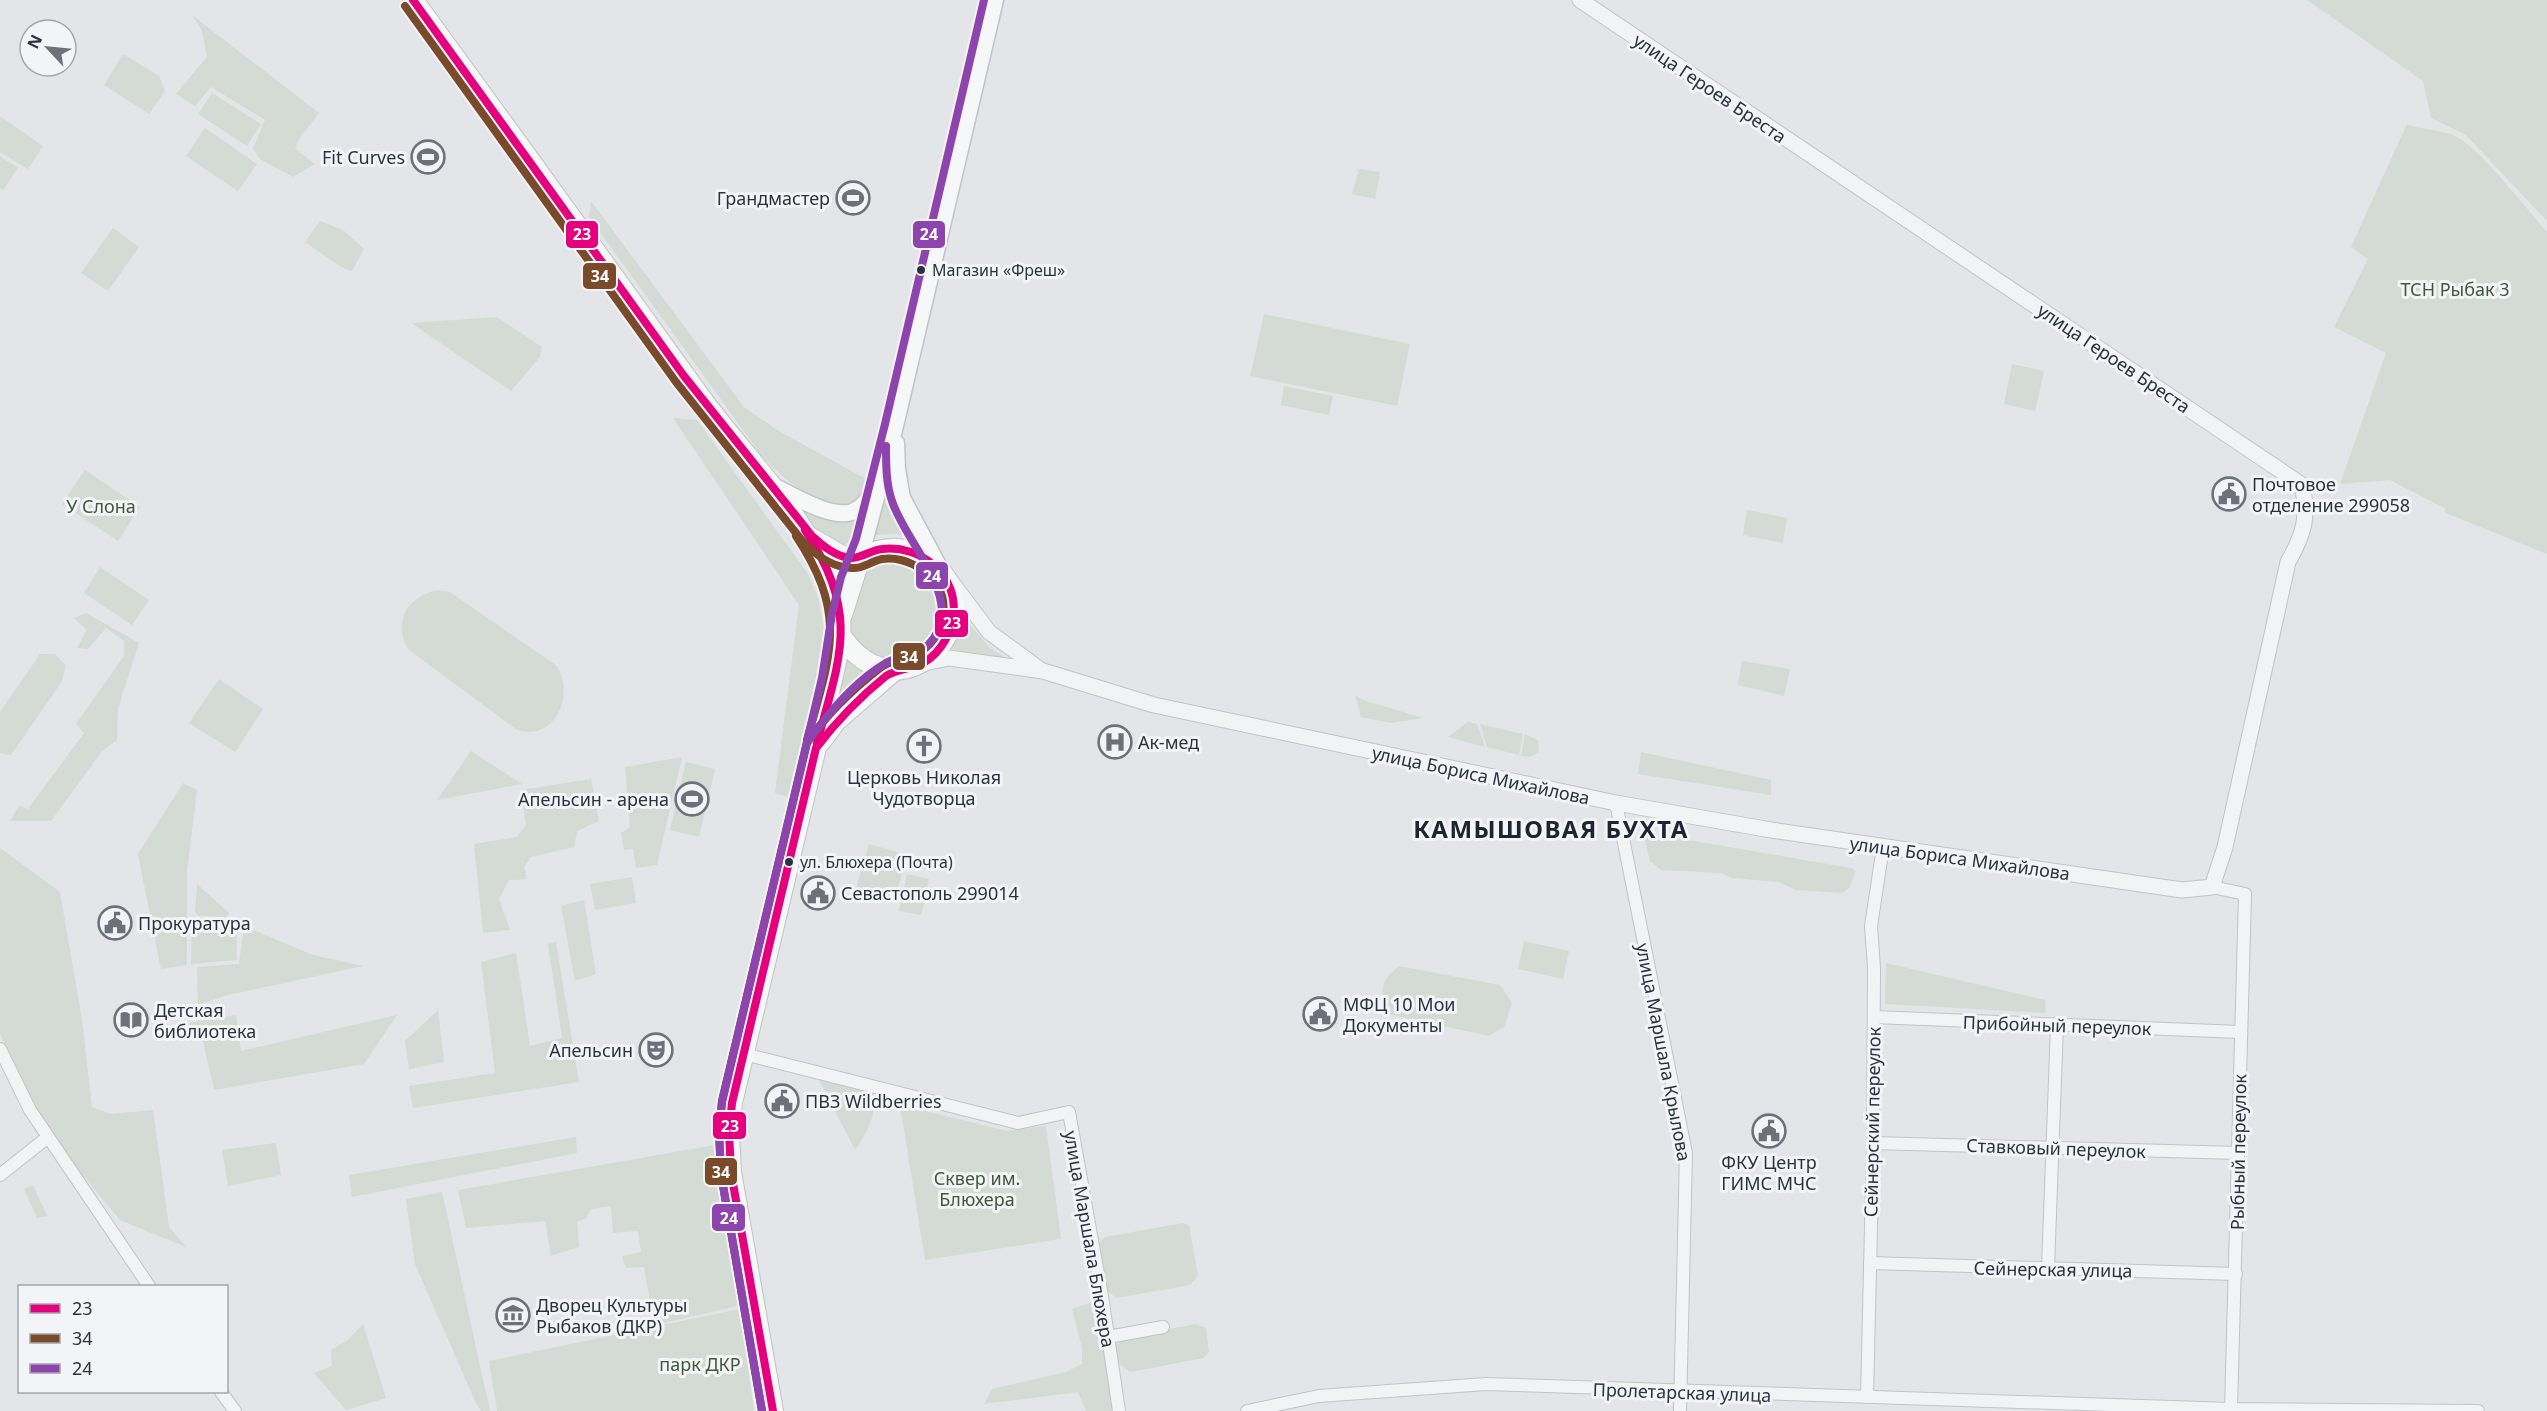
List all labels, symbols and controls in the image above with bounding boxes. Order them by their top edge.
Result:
north arrow [18,18,78,78]
street label: улица Героев Бреста [1629,28,1791,148]
text: N [22,31,47,52]
sports icon: Fit Curves [410,139,446,175]
place label: Fit Curves [322,145,405,169]
sports icon: Грандмастер [835,180,871,216]
place label: Грандмастер [717,186,830,210]
line badge: 23 [565,220,599,249]
line badge: 24 [912,220,946,249]
text: 23 [573,223,591,245]
text: 24 [920,223,938,245]
place label: Магазин «Фреш» [932,259,1065,281]
line badge: 34 [582,262,617,290]
marker: Магазин «Фреш» [915,264,927,276]
text: 34 [591,265,609,287]
park label: ТСН Рыбак 3 [2400,277,2510,301]
street label: улица Героев Бреста [2033,298,2195,418]
place label: Почтовое отделение 299058 [2252,472,2410,517]
public building icon: Почтовое отделение 299058 [2211,476,2247,512]
park label: У Слона [66,494,136,518]
line badge: 24 [915,561,949,590]
text: 24 [923,565,941,587]
line badge: 23 [934,609,969,638]
text: 23 [943,612,961,634]
line badge: 34 [892,642,926,671]
text: 34 [900,646,918,668]
hospital icon: Ак-мед [1097,724,1133,760]
church icon: Церковь Николая Чудотворца [906,728,942,764]
place label: Ак-мед [1138,730,1199,754]
street label: улица Бориса Михайлова [1370,740,1592,810]
place label: Церковь Николая Чудотворца [847,765,1001,810]
sports icon: Апельсин - арена [674,781,710,817]
place label: Апельсин - арена [518,787,669,811]
district label: КАМЫШОВАЯ БУХТА [1413,812,1689,845]
street label: улица Бориса Михайлова [1848,831,2072,885]
place label: ул. Блюхера (Почта) [800,851,953,873]
marker: ул. Блюхера (Почта) [783,856,795,868]
public building icon: Севастополь 299014 [800,875,836,911]
place label: Севастополь 299014 [841,881,1019,905]
public building icon: Прокуратура [97,905,133,941]
place label: Прокуратура [138,911,251,935]
street label: улица Маршала Крылова [1631,941,1697,1163]
place label: МФЦ 10 Мои Документы [1343,992,1456,1037]
public building icon: МФЦ 10 Мои Документы [1302,996,1338,1032]
place label: Детская библиотека [154,998,256,1043]
library icon: Детская библиотека [113,1002,149,1038]
street label: Прибойный переулок [1962,1010,2152,1040]
street label: Сейнерский переулок [1858,1026,1886,1217]
theatre icon: Апельсин [638,1032,674,1068]
place label: Апельсин [549,1038,633,1062]
street label: Рыбный переулок [2225,1073,2251,1230]
public building icon: ПВЗ Wildberries [764,1083,800,1119]
place label: ПВЗ Wildberries [805,1089,942,1113]
line badge: 23 [712,1111,747,1140]
public building icon: ФКУ Центр ГИМС МЧС [1751,1113,1787,1149]
text: 23 [721,1115,739,1137]
street label: улица Маршала Блюхера [1059,1129,1121,1349]
street label: Ставковый переулок [1966,1133,2147,1163]
place label: ФКУ Центр ГИМС МЧС [1721,1150,1817,1195]
line badge: 34 [704,1157,738,1186]
text: 34 [712,1161,730,1183]
park label: Сквер им. Блюхера [934,1166,1020,1211]
line badge: 24 [711,1203,746,1232]
text: 24 [720,1207,738,1229]
street label: Сейнерская улица [1973,1256,2133,1282]
legend [18,1285,228,1393]
place label: Дворец Культуры Рыбаков (ДКР) [536,1293,687,1338]
text: 23 [72,1296,93,1320]
museum icon: Дворец Культуры Рыбаков (ДКР) [495,1297,531,1333]
text: 34 [72,1326,93,1350]
park label: парк ДКР [659,1352,741,1376]
text: 24 [72,1356,93,1380]
street label: Пролетарская улица [1592,1377,1772,1407]

